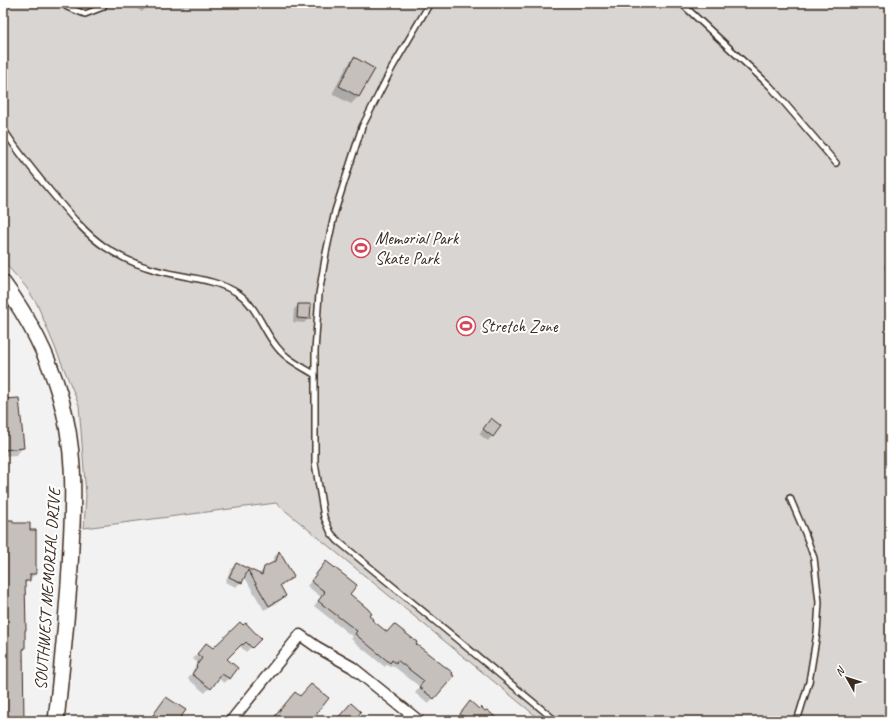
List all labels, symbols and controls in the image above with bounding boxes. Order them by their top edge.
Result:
place label: Memorial Park Skate Park [375,228,460,269]
sports icon: Memorial Park Skate Park [350,237,372,259]
sports icon: Stretch Zone [455,315,477,337]
place label: Stretch Zone [480,316,559,337]
street label: SOUTHWEST MEMORIAL DRIVE [30,485,65,691]
north arrow [827,658,867,698]
text: N [832,663,848,679]

